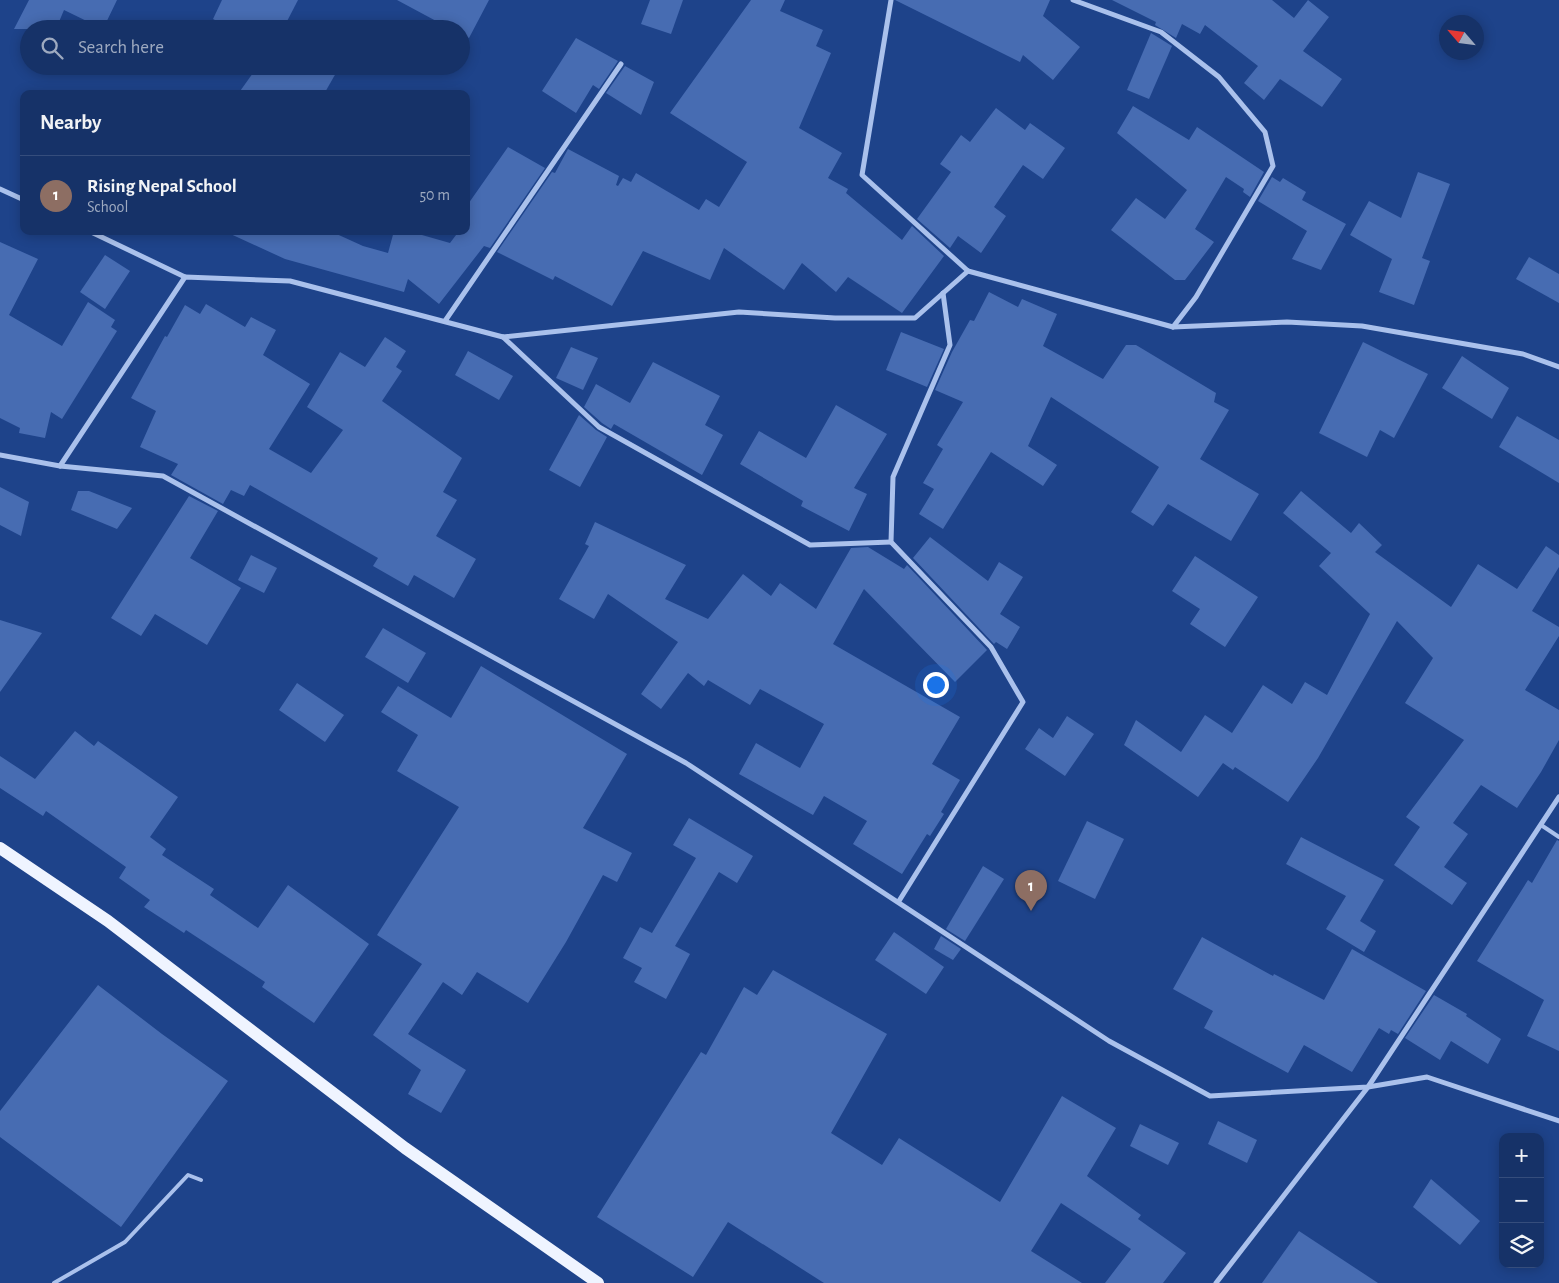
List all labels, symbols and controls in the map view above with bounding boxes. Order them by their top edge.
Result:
north arrow [1439,15,1484,60]
search box [20,20,470,75]
icon: search [38,34,66,62]
text: Search here [78,38,164,57]
text: Nearby [40,112,101,133]
text: Rising Nepal School [87,177,237,196]
text: 1 [53,187,59,203]
text: 50 m [419,187,450,203]
text: School [87,199,128,215]
your location [923,672,949,698]
pin: 1 [1015,870,1047,911]
map controls [1499,1133,1544,1268]
button: + [1499,1133,1544,1178]
button: − [1499,1178,1544,1223]
button: layers [1499,1223,1544,1268]

